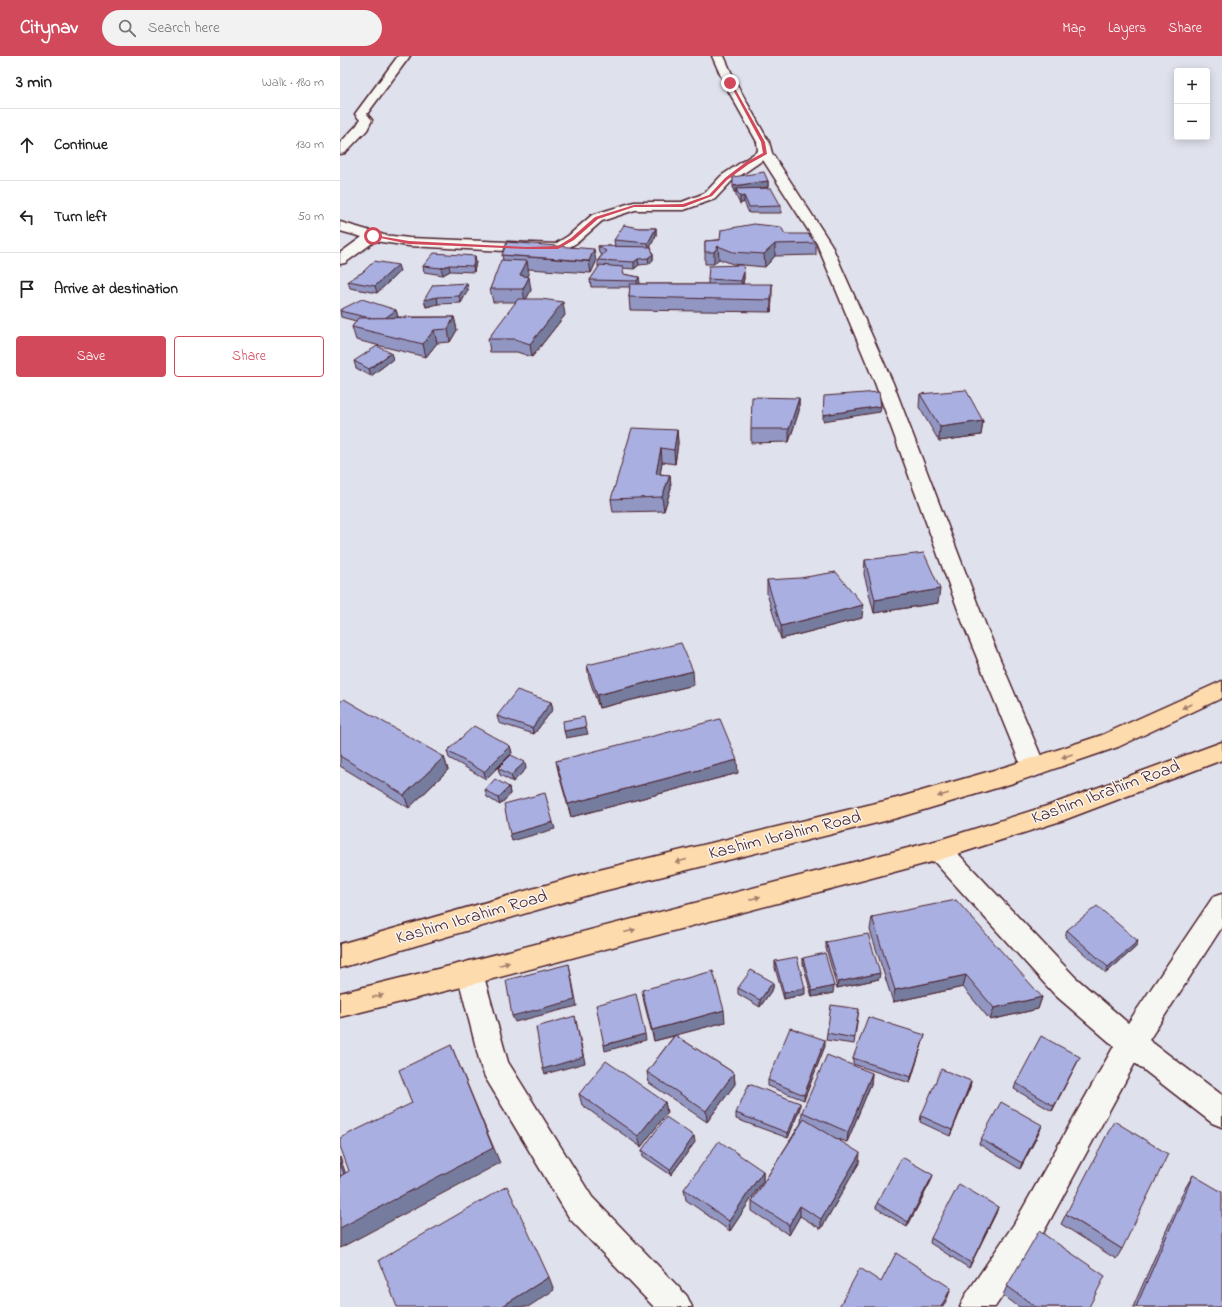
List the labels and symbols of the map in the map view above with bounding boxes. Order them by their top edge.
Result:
route end [721,74,739,92]
route start [364,227,382,245]
one-way arrow [1181,703,1192,709]
one-way arrow [1061,753,1073,759]
street label: Kashim Ibrahim Road [1028,754,1184,832]
one-way arrow [937,792,949,798]
street label: Kashim Ibrahim Road [706,804,864,868]
one-way arrow [675,858,687,864]
street label: Kashim Ibrahim Road [393,884,551,952]
one-way arrow [750,895,762,901]
one-way arrow [624,928,636,934]
one-way arrow [498,961,510,967]
one-way arrow [372,992,384,998]

